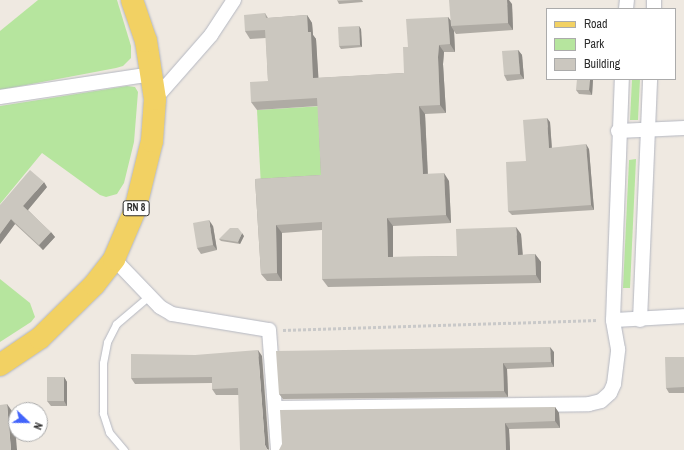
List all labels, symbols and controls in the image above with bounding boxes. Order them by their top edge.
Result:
legend [546,8,676,80]
text: Road [584,16,608,32]
text: Park [584,36,604,52]
text: Building [584,56,620,72]
road number: RN 8 [122,200,150,216]
north arrow [8,402,48,442]
text: N [30,420,46,432]

